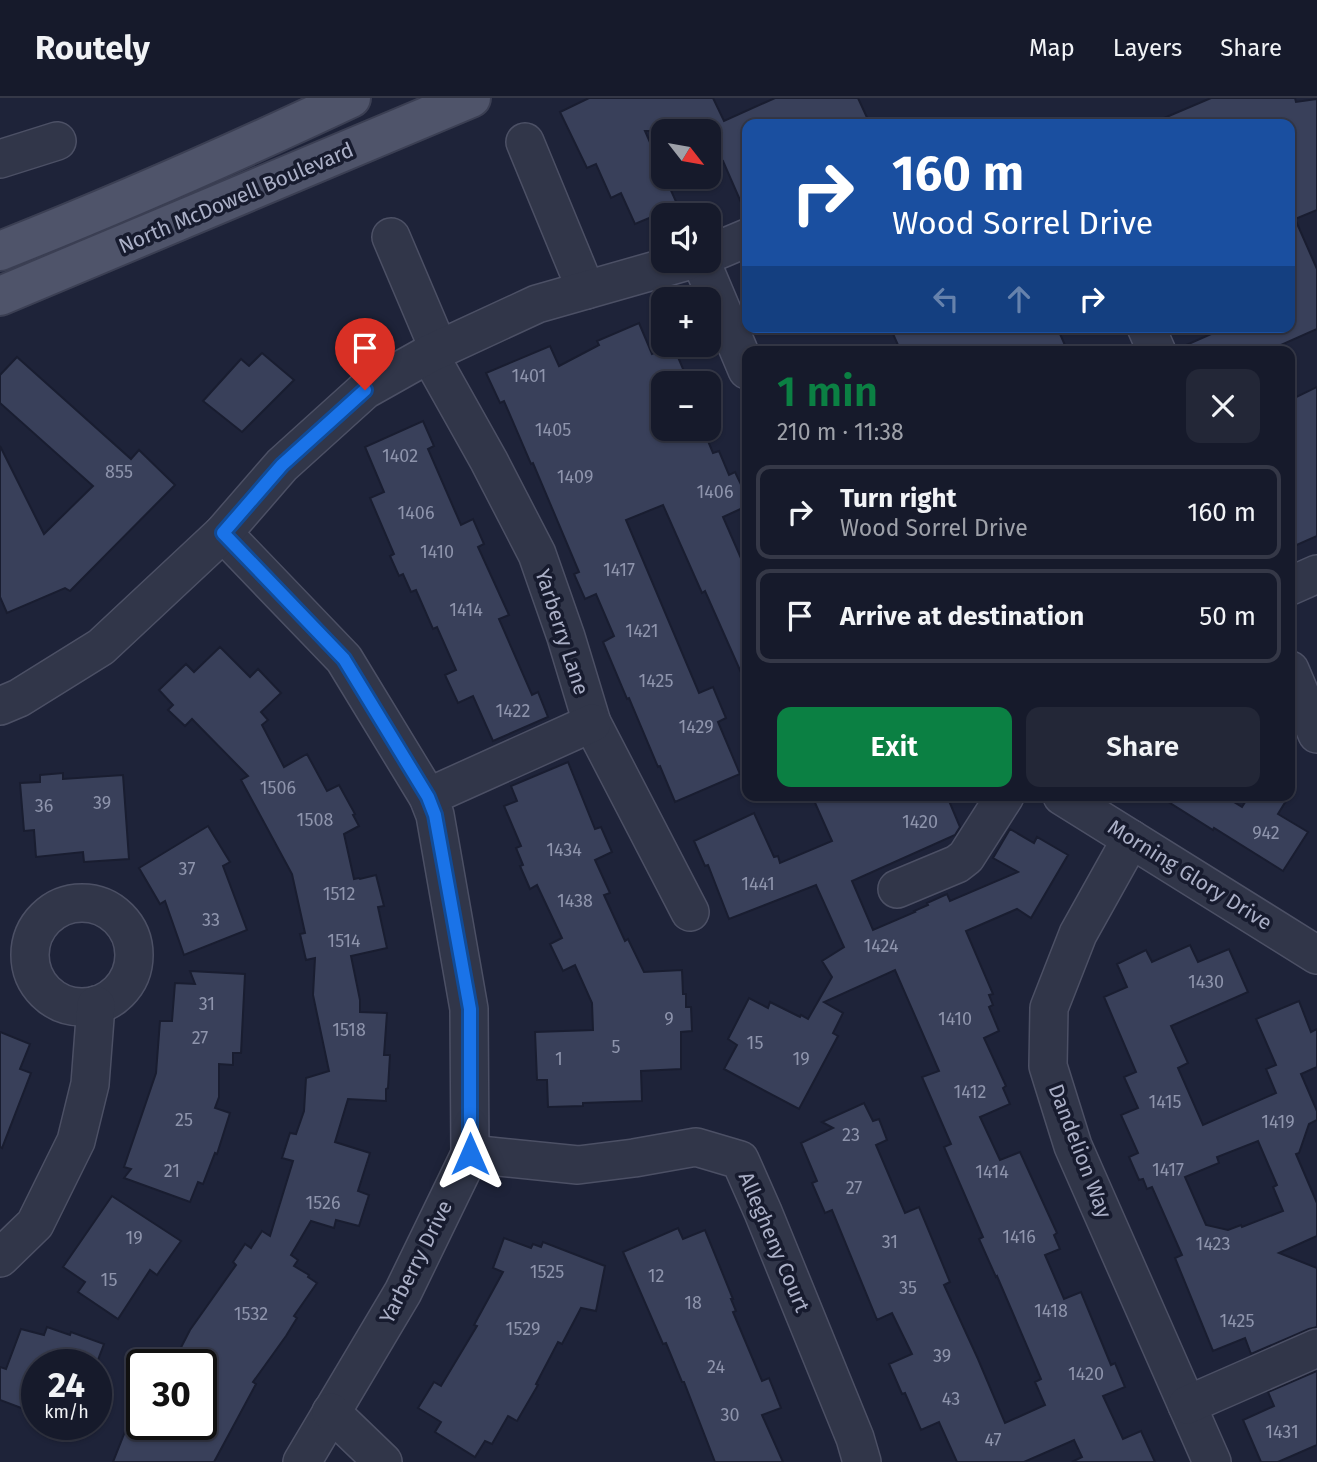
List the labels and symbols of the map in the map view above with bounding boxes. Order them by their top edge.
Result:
north arrow [651,119,721,189]
street label: North McDowell Boulevard [115,137,357,259]
pin [335,318,395,390]
house number: 1401 [512,365,546,387]
house number: 1405 [535,419,571,441]
house number: 1402 [382,445,418,467]
house number: 855 [105,461,133,483]
house number: 1409 [557,466,593,488]
house number: 1406 [696,481,734,503]
house number: 1406 [397,502,435,524]
house number: 1410 [420,541,454,563]
house number: 1417 [603,559,635,581]
street label: Yarberry Lane [529,566,595,698]
house number: 1414 [449,599,483,621]
house number: 1421 [625,620,659,642]
house number: 1425 [639,670,673,692]
house number: 1422 [496,700,530,722]
house number: 1429 [678,716,714,738]
house number: 1506 [260,777,296,799]
house number: 39 [93,792,111,814]
house number: 36 [35,795,53,817]
house number: 1508 [297,809,333,831]
house number: 1420 [902,811,938,833]
street label: Morning Glory Drive [1103,814,1277,936]
house number: 942 [1252,822,1280,844]
house number: 1434 [546,839,582,861]
house number: 37 [179,858,195,880]
house number: 1441 [741,873,775,895]
house number: 1512 [323,883,355,905]
house number: 1438 [557,890,593,912]
house number: 33 [202,909,220,931]
house number: 1514 [327,930,361,952]
house number: 1424 [863,935,899,957]
house number: 1430 [1188,971,1224,993]
house number: 31 [199,993,215,1015]
house number: 9 [664,1008,674,1030]
house number: 1410 [938,1008,972,1030]
house number: 1518 [332,1019,366,1041]
house number: 27 [192,1027,208,1049]
house number: 15 [747,1032,763,1054]
house number: 5 [611,1036,621,1058]
house number: 1 [555,1048,563,1070]
house number: 19 [792,1048,810,1070]
street label: Dandelion Way [1043,1080,1118,1222]
house number: 1412 [953,1081,987,1103]
house number: 1415 [1148,1091,1182,1113]
house number: 25 [175,1109,193,1131]
house number: 1419 [1261,1111,1295,1133]
position arrow [433,1117,507,1191]
house number: 23 [842,1124,860,1146]
house number: 1417 [1152,1159,1184,1181]
house number: 21 [164,1160,180,1182]
house number: 1414 [975,1161,1009,1183]
street label: Allegheny Court [733,1168,815,1316]
house number: 27 [846,1177,862,1199]
house number: 1526 [305,1192,341,1214]
street label: Yarberry Drive [374,1196,458,1328]
house number: 1416 [1002,1226,1036,1248]
house number: 19 [125,1227,143,1249]
house number: 31 [882,1231,898,1253]
house number: 1423 [1196,1233,1230,1255]
house number: 1525 [530,1261,564,1283]
house number: 12 [648,1265,664,1287]
house number: 15 [101,1269,117,1291]
house number: 35 [899,1277,917,1299]
house number: 18 [684,1292,702,1314]
house number: 1418 [1034,1300,1068,1322]
house number: 1532 [234,1303,268,1325]
house number: 1425 [1220,1310,1254,1332]
house number: 1529 [506,1318,540,1340]
house number: 39 [933,1345,951,1367]
speed limit sign: 30 [126,1349,217,1440]
house number: 24 [707,1356,725,1378]
house number: 1420 [1068,1363,1104,1385]
house number: 43 [942,1388,960,1410]
house number: 30 [720,1404,740,1426]
house number: 1431 [1265,1421,1299,1443]
house number: 47 [984,1429,1002,1451]

